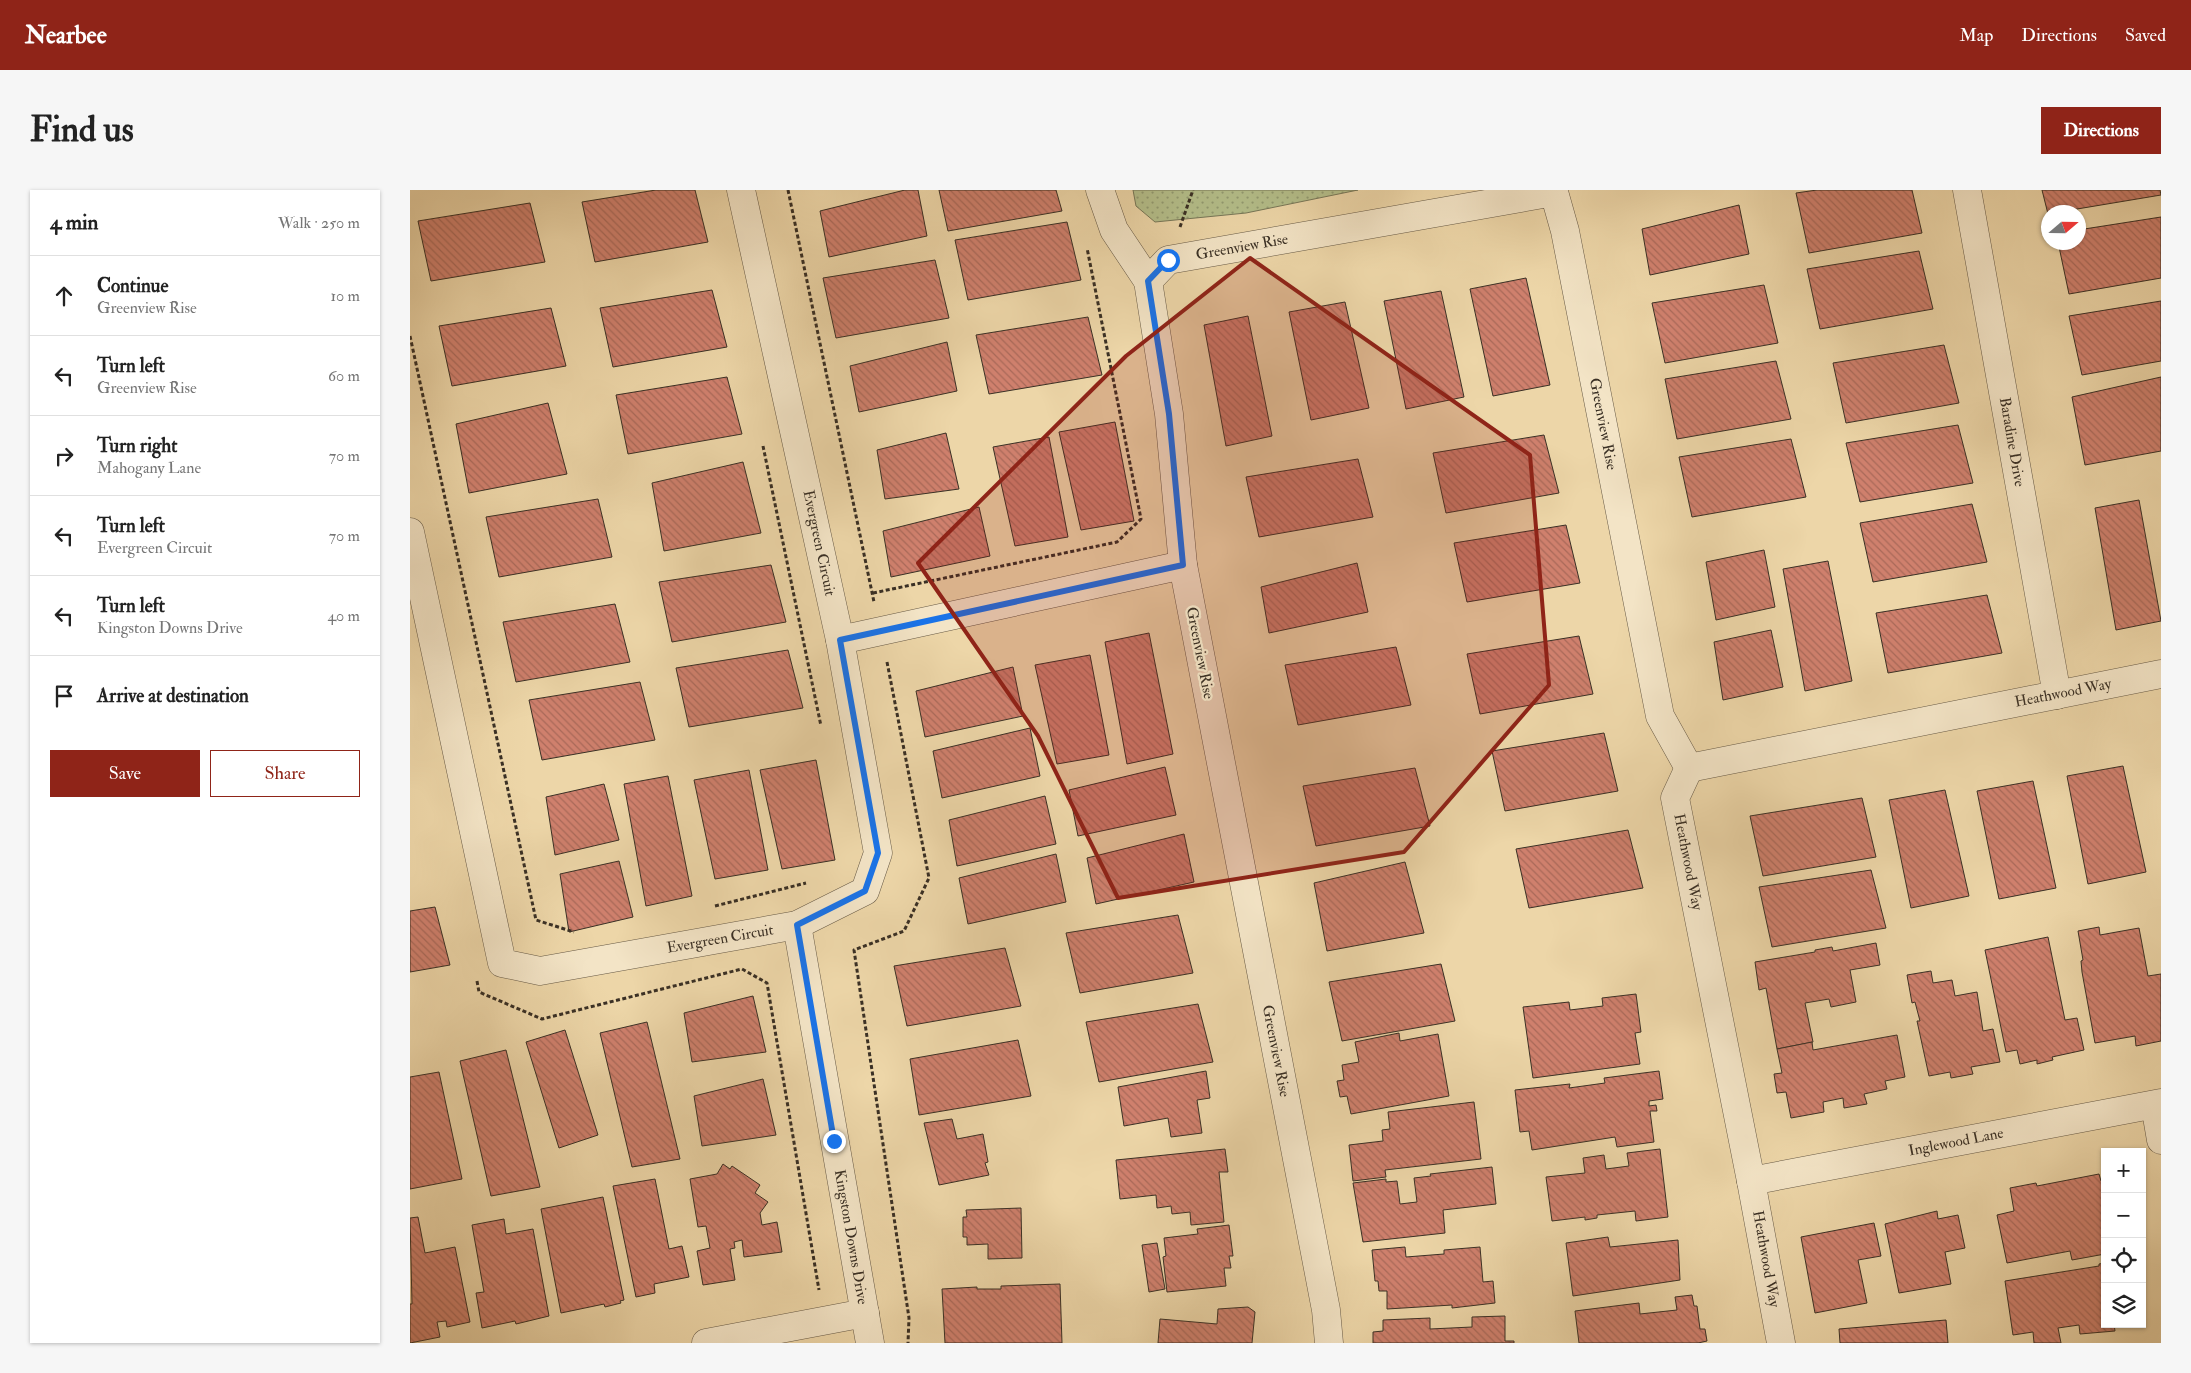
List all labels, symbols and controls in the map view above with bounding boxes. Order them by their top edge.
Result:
text: Nearbee [25,20,107,51]
text: Map [1960,24,1993,47]
text: Directions [2021,24,2097,47]
text: Saved [2125,24,2166,47]
button: Directions [2041,107,2161,154]
text: Find us [30,108,134,152]
north arrow [2041,205,2086,250]
text: 4 min [50,209,98,236]
text: Walk · 250 m [278,213,360,233]
street label: Greenview Rise [1194,230,1290,264]
route start [1157,249,1180,272]
text: Continue [97,274,168,298]
icon: ahead [50,282,78,310]
text: 10 m [330,286,360,306]
text: Greenview Rise [97,298,197,318]
text: Turn left [97,354,165,378]
icon: left [50,362,78,390]
text: 60 m [328,366,360,386]
street label: Greenview Rise [1585,376,1621,472]
text: Greenview Rise [97,378,197,398]
street label: Baradine Drive [1995,396,2029,488]
text: Turn right [97,434,177,458]
icon: right [50,442,78,470]
text: 70 m [329,446,360,466]
text: Mahogany Lane [97,458,201,478]
street label: Evergreen Circuit [798,488,840,598]
text: Turn left [97,514,165,538]
icon: left [50,522,78,550]
text: 70 m [329,526,360,546]
text: Evergreen Circuit [97,538,212,558]
text: Turn left [97,594,165,618]
icon: left [50,602,78,630]
street label: Greenview Rise [1182,605,1218,701]
text: 40 m [327,606,360,626]
text: Kingston Downs Drive [97,618,243,638]
street label: Heathwood Way [2013,674,2113,712]
icon: arrive [50,682,78,710]
text: Arrive at destination [97,684,249,708]
button: Save [50,750,200,797]
button: Share [210,750,360,797]
street label: Heathwood Way [1669,812,1707,912]
street label: Evergreen Circuit [665,920,775,958]
street label: Greenview Rise [1258,1003,1294,1099]
street label: Inglewood Lane [1907,1123,2005,1161]
route end [823,1130,846,1153]
map controls [2101,1148,2146,1328]
button: + [2101,1148,2146,1193]
street label: Kingston Downs Drive [830,1168,872,1306]
button: − [2101,1193,2146,1238]
street label: Heathwood Way [1748,1209,1784,1309]
button: locate [2101,1238,2146,1283]
button: layers [2101,1283,2146,1328]

